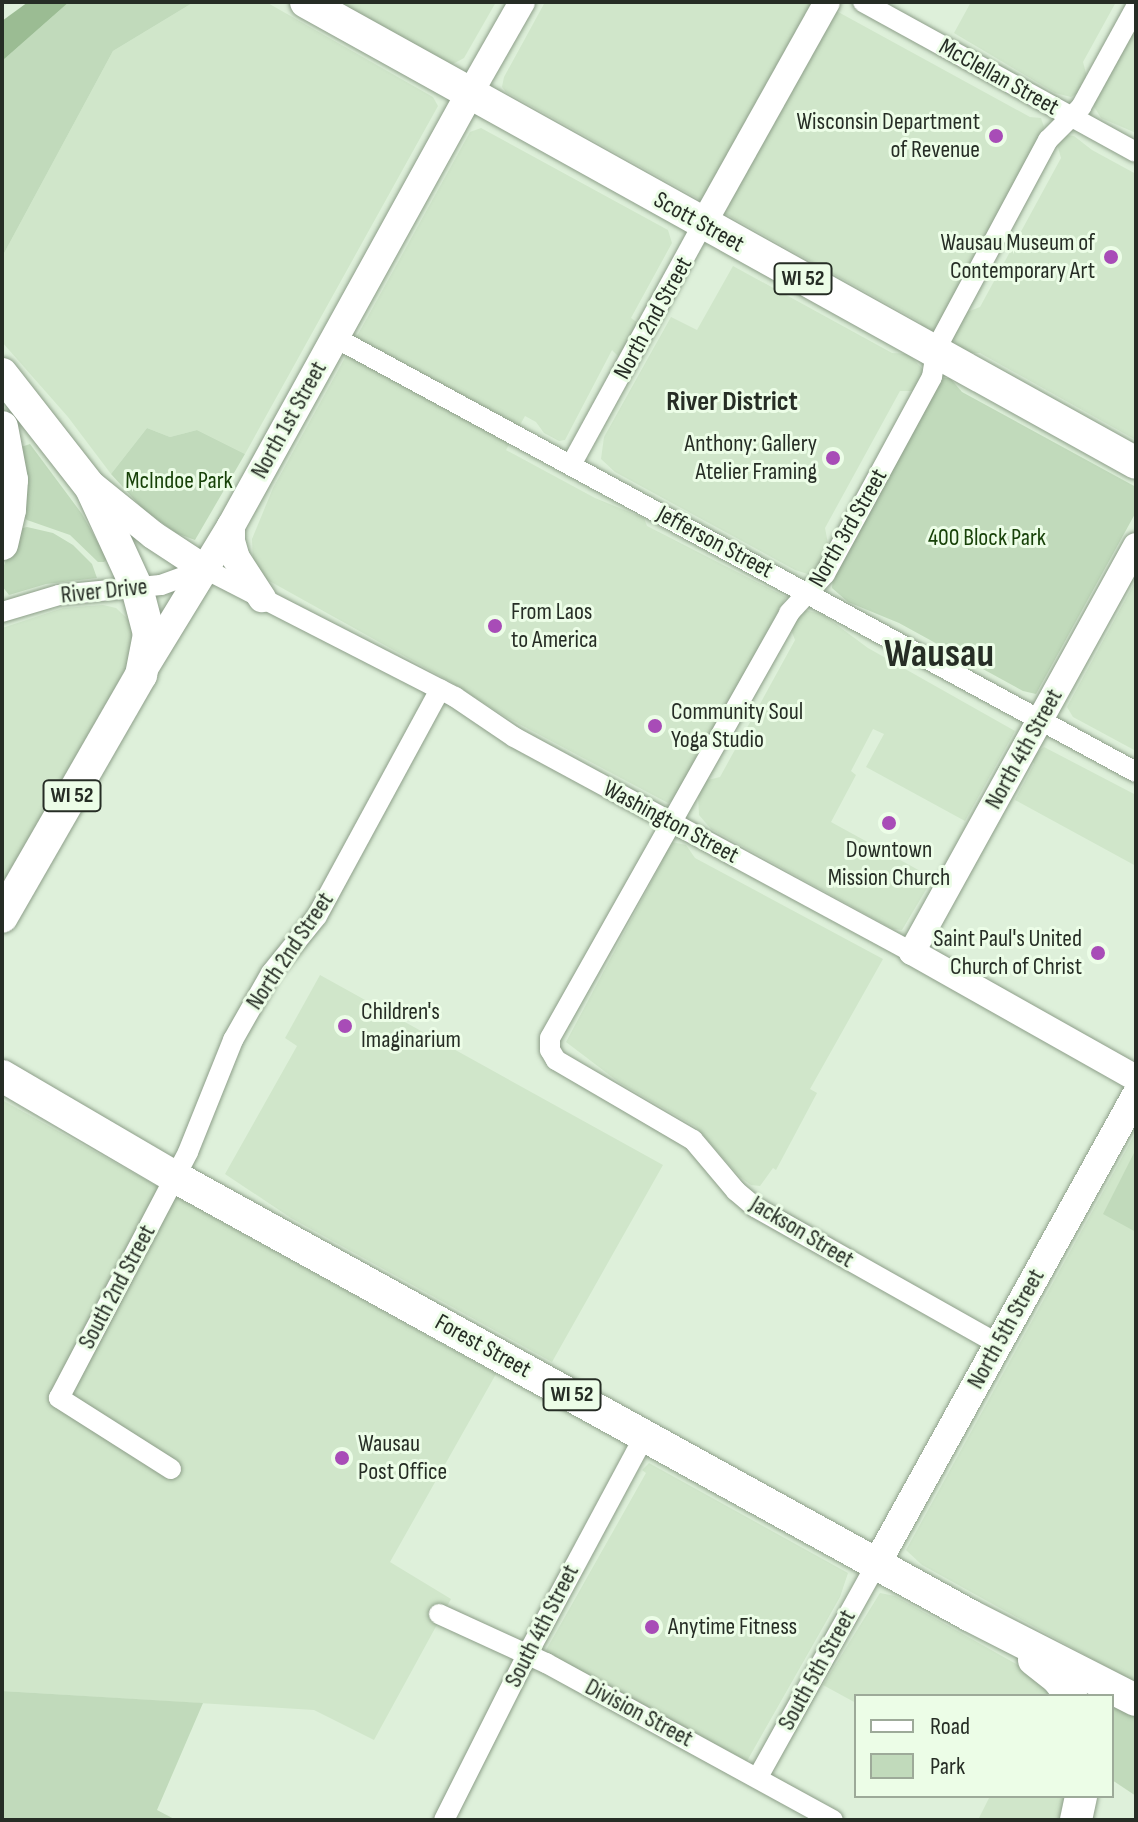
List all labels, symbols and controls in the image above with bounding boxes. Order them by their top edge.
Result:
street label: McClellan Street [934,32,1064,122]
place label: Wisconsin Department of Revenue [796,108,980,164]
marker: Wisconsin Department of Revenue [987,127,1005,145]
street label: Scott Street [649,185,749,259]
place label: Wausau Museum of Contemporary Art [941,229,1095,285]
marker: Wausau Museum of Contemporary Art [1102,248,1120,266]
street label: North 2nd Street [608,252,698,384]
road number: WI 52 [773,261,833,297]
street label: North 1st Street [245,356,333,484]
district label: River District [666,385,798,419]
place label: Anthony: Gallery Atelier Framing [684,430,817,486]
marker: Anthony: Gallery Atelier Framing [824,449,842,467]
street label: North 3rd Street [803,464,893,592]
park label: McIndoe Park [125,467,233,495]
street label: Jefferson Street [652,499,778,585]
park label: 400 Block Park [928,524,1046,552]
street label: River Drive [59,572,149,610]
place label: From Laos to America [511,598,598,654]
marker: From Laos to America [486,617,504,635]
district label: Wausau [884,630,994,678]
street label: North 4th Street [979,684,1069,814]
place label: Community Soul Yoga Studio [671,698,803,754]
marker: Community Soul Yoga Studio [646,717,664,735]
street label: Washington Street [598,774,744,870]
road number: WI 52 [42,778,102,814]
marker: Downtown Mission Church [880,814,898,832]
place label: Downtown Mission Church [828,836,950,892]
street label: North 2nd Street [240,887,340,1015]
place label: Saint Paul's United Church of Christ [933,925,1082,981]
marker: Saint Paul's United Church of Christ [1089,944,1107,962]
place label: Children's Imaginarium [361,998,461,1054]
marker: Children's Imaginarium [336,1017,354,1035]
street label: Jackson Street [745,1190,859,1274]
street label: South 2nd Street [72,1220,162,1354]
street label: North 5th Street [961,1264,1051,1394]
street label: Forest Street [430,1308,536,1384]
road number: WI 52 [542,1377,602,1413]
place label: Wausau Post Office [358,1430,447,1486]
marker: Wausau Post Office [333,1449,351,1467]
street label: South 4th Street [499,1560,585,1692]
street label: South 5th Street [772,1605,862,1735]
place label: Anytime Fitness [668,1613,797,1641]
marker: Anytime Fitness [643,1618,661,1636]
street label: Division Street [580,1673,698,1753]
legend [854,1694,1114,1798]
text: Road [930,1712,970,1741]
text: Park [930,1752,965,1781]

